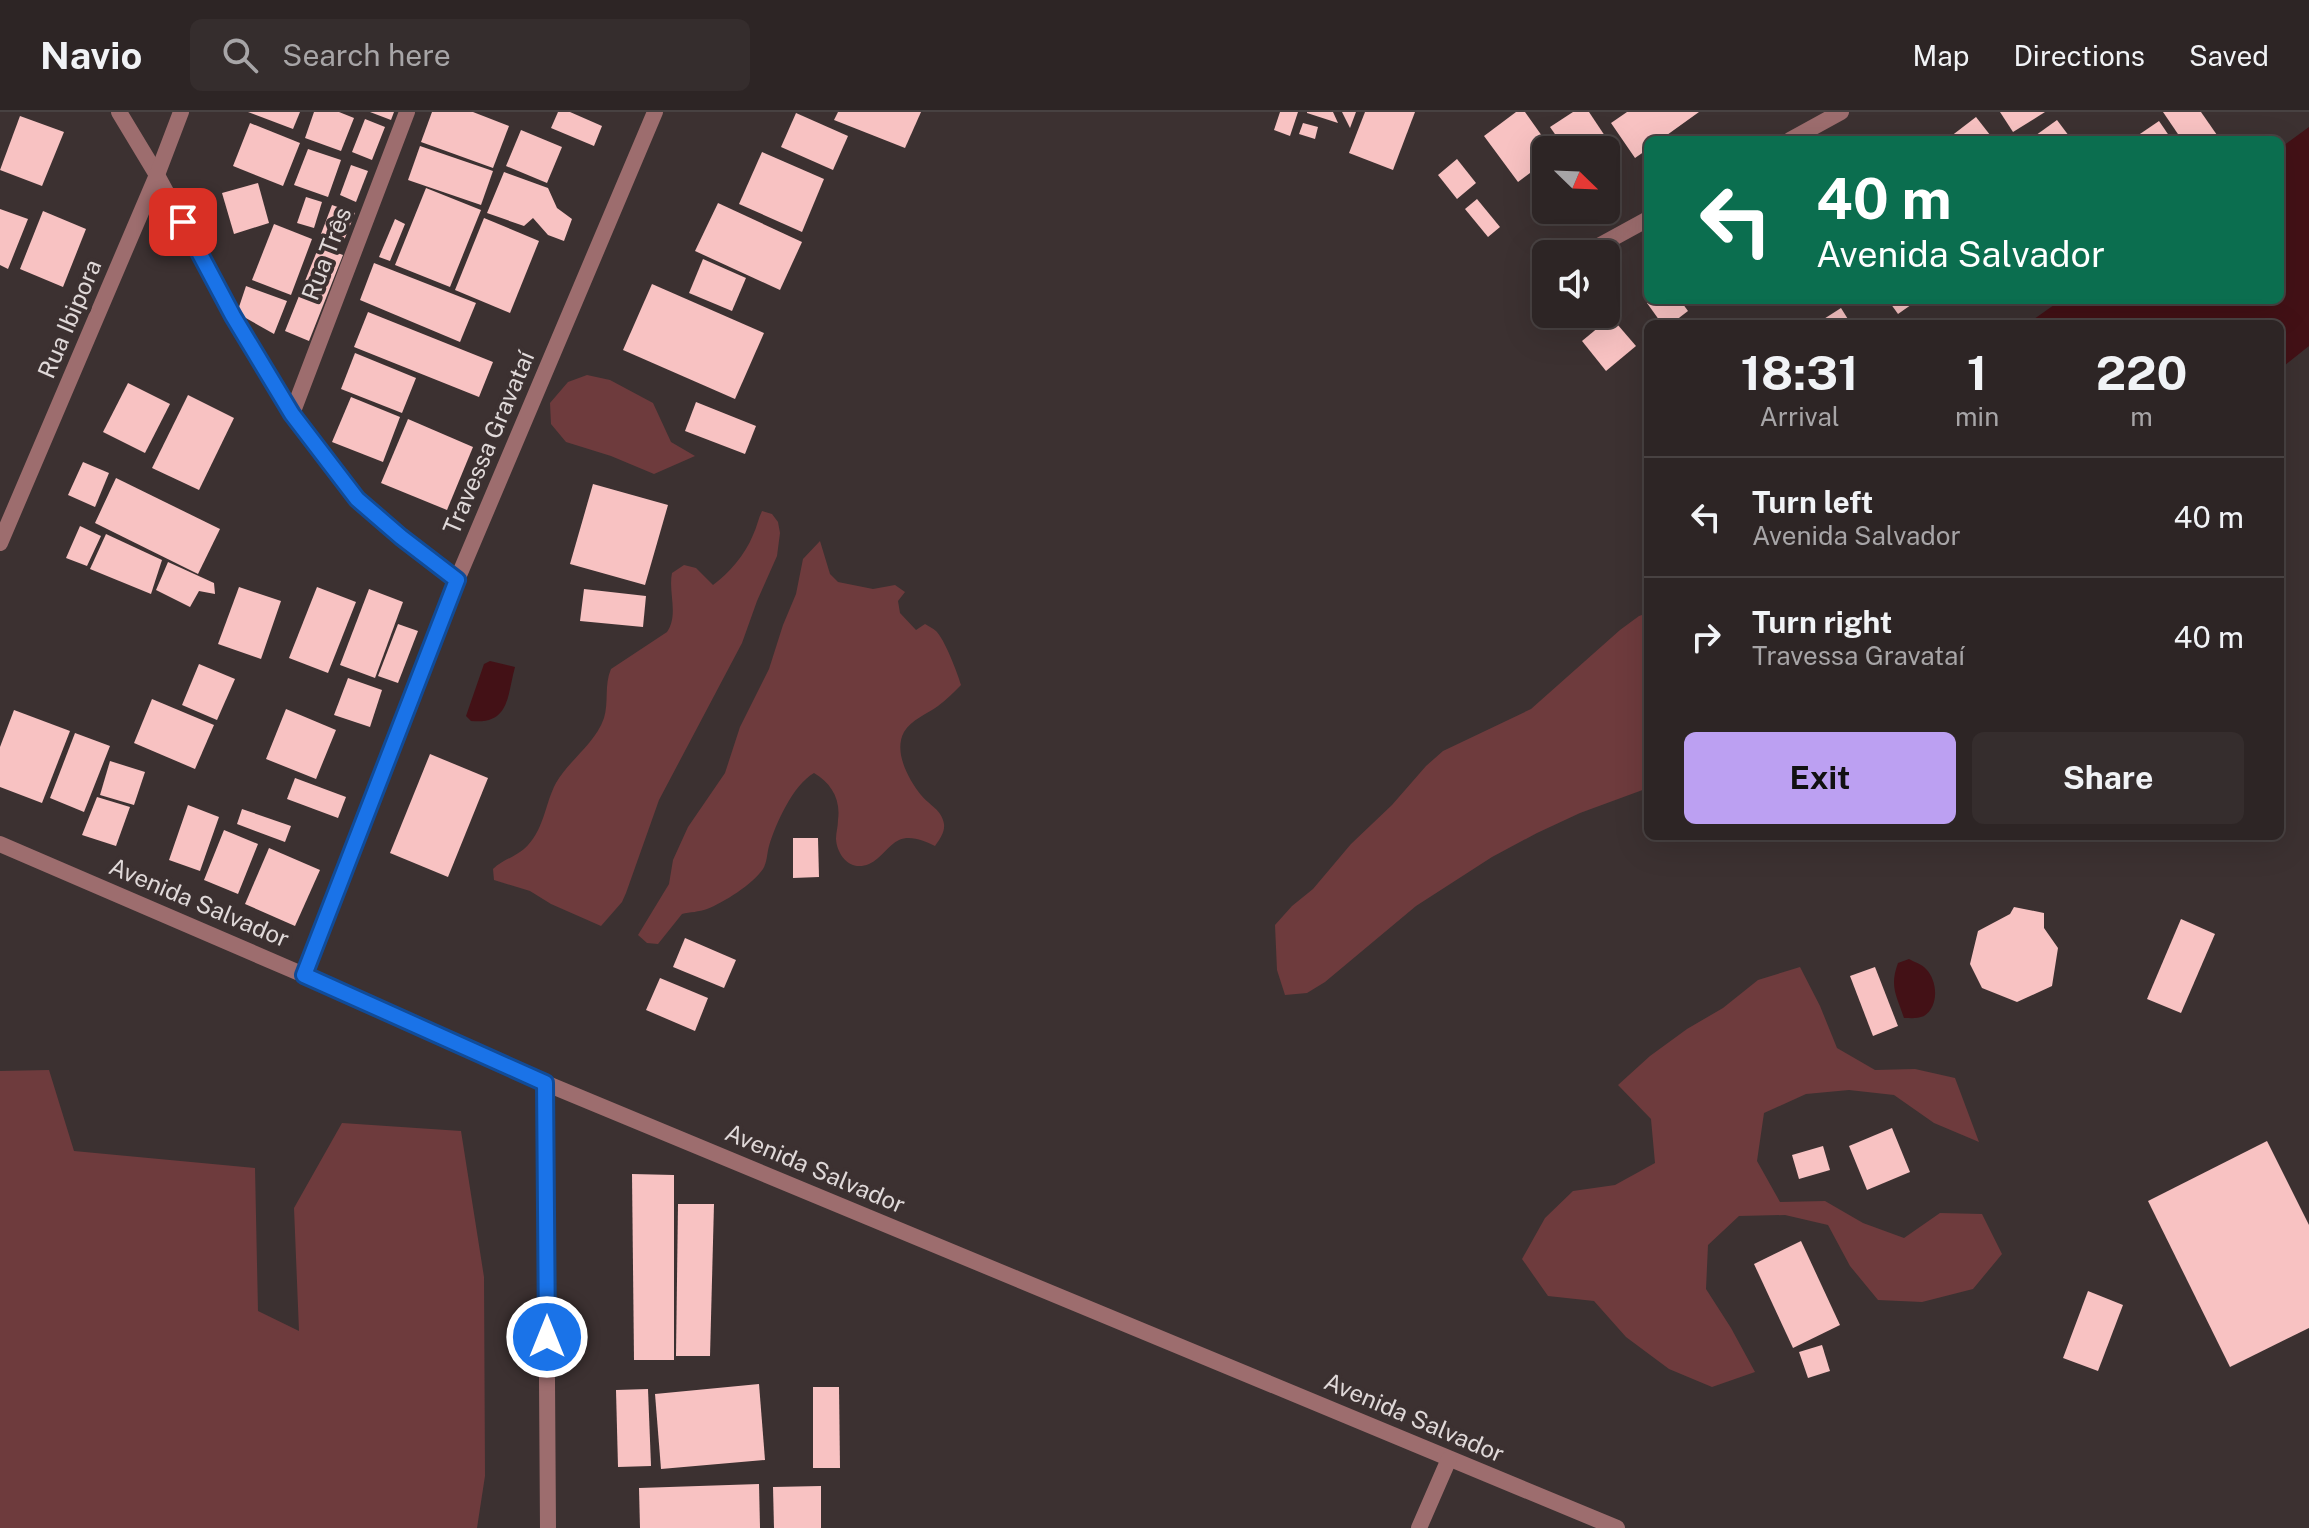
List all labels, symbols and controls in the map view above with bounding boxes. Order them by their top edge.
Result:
search box [190,19,750,91]
text: Navio [40,33,142,78]
icon: search [218,33,262,77]
text: Search here [282,37,451,73]
text: Map [1913,39,1969,72]
text: Directions [2013,39,2145,72]
text: Saved [2189,39,2269,72]
north arrow [1532,136,1620,224]
map controls [1532,136,1620,328]
text: 40 m [1816,166,1952,232]
icon: left [1684,168,1788,272]
pin [149,188,217,256]
icon: arrive [161,200,205,244]
street label: Rua Três [296,203,357,304]
text: Avenida Salvador [1816,233,2105,275]
button: sound [1532,240,1620,328]
street label: Rua Ibipora [32,255,107,382]
text: 18:31 [1740,344,1859,401]
text: 1 [1967,344,1987,401]
text: 220 [2096,344,2188,401]
street label: Travessa Gravataí [437,346,540,538]
text: Arrival [1759,401,1840,432]
text: min [1955,401,1999,432]
text: m [2130,401,2153,432]
text: Turn left [1752,484,1873,520]
icon: left [1684,495,1728,539]
text: 40 m [2174,499,2244,535]
text: Avenida Salvador [1752,520,1961,551]
text: Turn right [1752,604,1892,640]
icon: right [1684,615,1728,659]
text: 40 m [2174,619,2244,655]
text: Travessa Gravataí [1752,640,1965,671]
button: Exit [1684,732,1956,824]
button: Share [1972,732,2244,824]
street label: Avenida Salvador [105,852,294,953]
street label: Avenida Salvador [721,1118,910,1219]
position arrow [505,1295,589,1379]
street label: Avenida Salvador [1320,1367,1509,1468]

